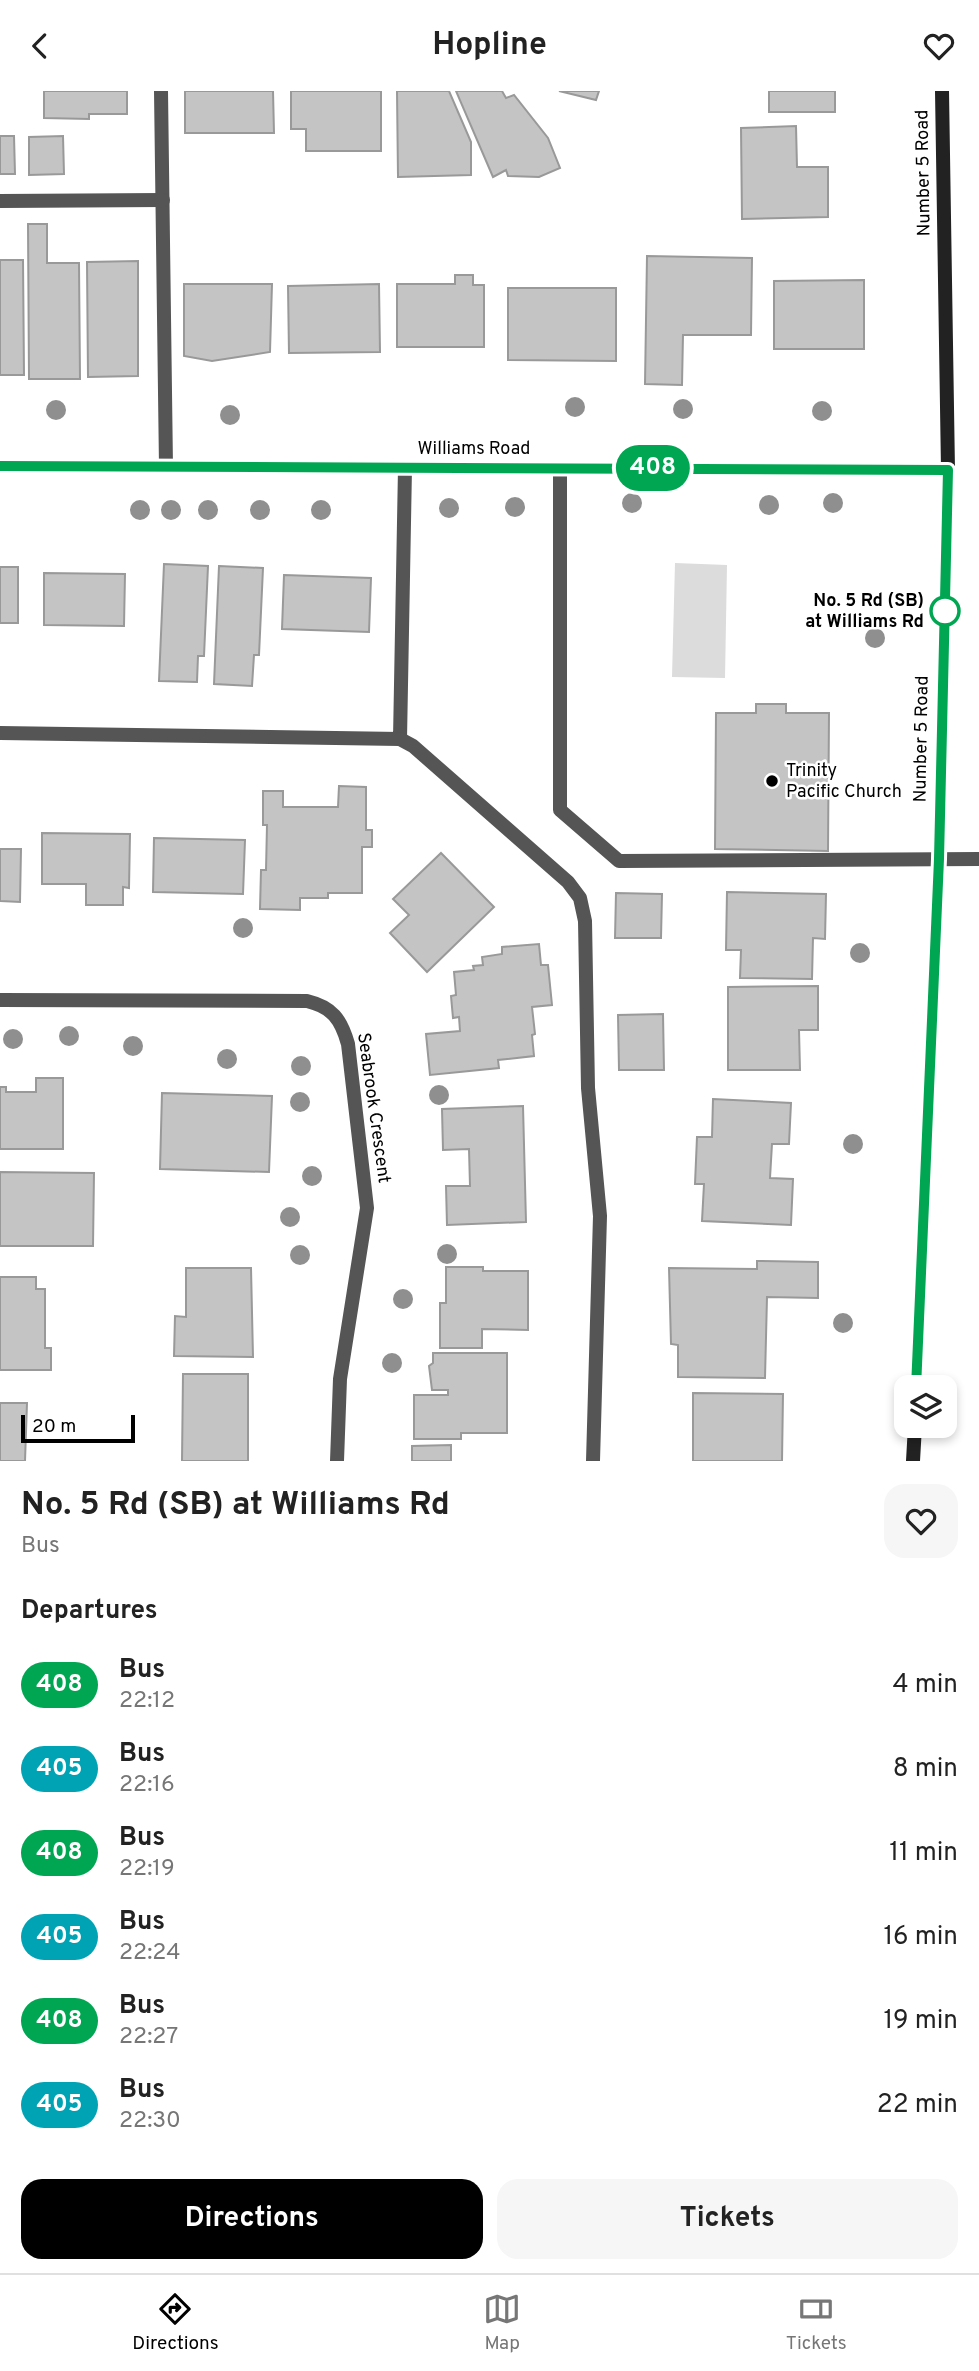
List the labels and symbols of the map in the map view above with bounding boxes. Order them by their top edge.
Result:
street label: Number 5 Road [911,109,937,237]
street label: Williams Road [418,438,531,461]
line badge: 408 [613,445,693,491]
place label: No. 5 Rd (SB) at Williams Rd [805,590,924,634]
marker: No. 5 Rd (SB) at Williams Rd [930,596,960,626]
street label: Number 5 Road [909,675,935,803]
place label: Trinity Pacific Church [786,760,902,804]
marker: Trinity Pacific Church [764,773,780,789]
street label: Seabrook Crescent [351,1031,395,1185]
scale bar [21,1412,135,1444]

